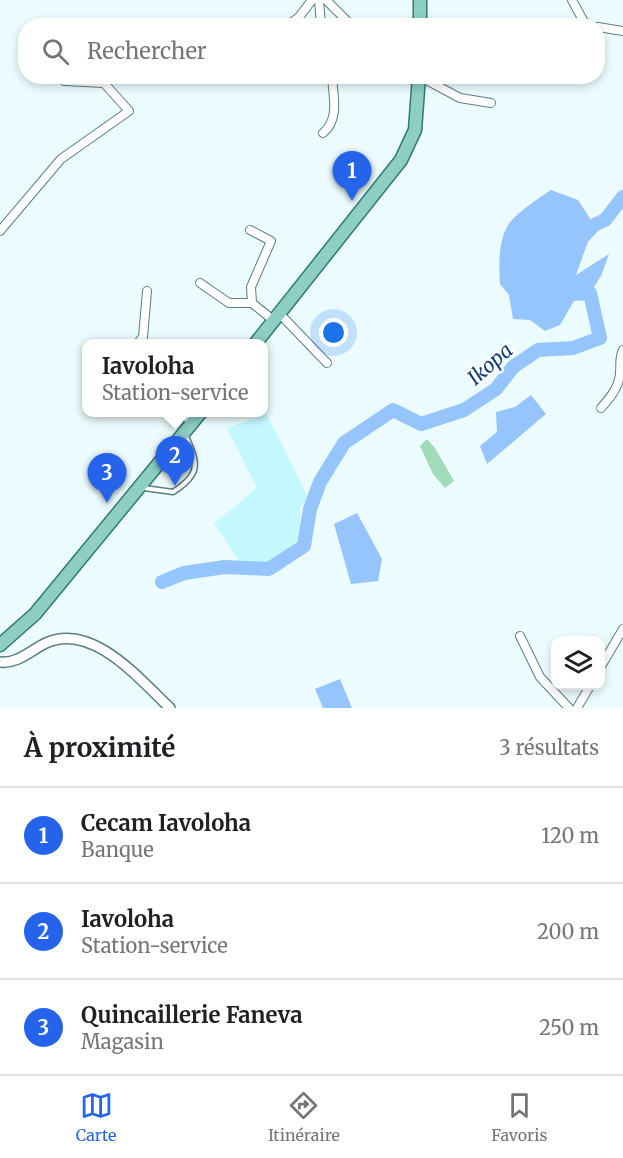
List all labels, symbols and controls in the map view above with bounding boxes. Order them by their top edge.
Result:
search box [18,18,605,84]
icon: search [39,35,72,68]
text: Rechercher [87,37,207,65]
pin: 1 [332,152,372,201]
your location [319,318,348,347]
water label: Ikopa [462,337,517,390]
popup [82,339,268,417]
text: Iavoloha [102,352,195,380]
text: Station-service [102,380,248,405]
pin: 2 [156,436,195,486]
pin: 3 [88,454,126,503]
map controls [551,636,605,690]
button: layers [551,636,605,690]
text: À proximité [24,731,175,764]
text: 3 résultats [499,735,599,760]
text: Cecam Iavoloha [81,809,251,837]
text: 1 [39,823,48,848]
text: 120 m [541,823,599,848]
text: Banque [81,837,154,862]
text: Iavoloha [81,905,174,933]
text: 2 [38,919,49,944]
text: 200 m [537,919,599,944]
text: Station-service [81,933,228,958]
text: Quincaillerie Faneva [81,1001,303,1029]
text: 3 [38,1015,49,1040]
text: 250 m [539,1015,599,1040]
text: Magasin [81,1029,164,1054]
tab: Carte [76,1089,116,1145]
tab: Itinéraire [268,1089,340,1145]
tab: Favoris [491,1089,547,1145]

